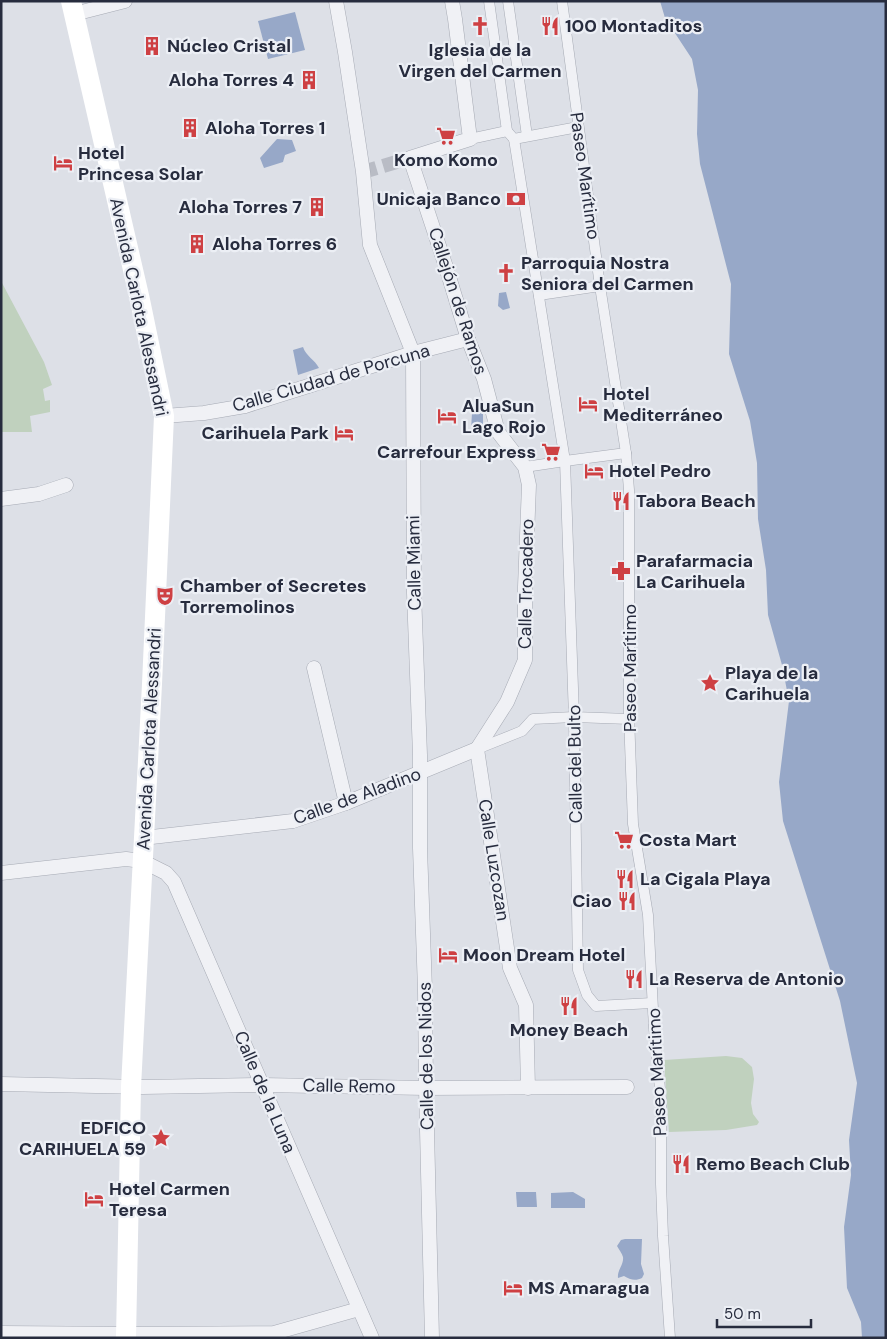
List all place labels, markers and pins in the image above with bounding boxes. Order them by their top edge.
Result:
place label: 100 Montaditos [565,14,702,38]
church icon: Iglesia de la Virgen del Carmen [469,15,491,37]
restaurant icon: 100 Montaditos [539,15,561,37]
place label: Núcleo Cristal [167,34,291,58]
building icon: Núcleo Cristal [141,35,163,57]
place label: Iglesia de la Virgen del Carmen [398,38,562,83]
place label: Aloha Torres 4 [169,68,294,92]
building icon: Aloha Torres 4 [298,69,320,91]
place label: Aloha Torres 1 [205,116,325,140]
building icon: Aloha Torres 1 [179,117,201,139]
supermarket icon: Komo Komo [435,125,457,147]
place label: Hotel Princesa Solar [78,141,203,186]
place label: Komo Komo [394,148,498,172]
hotel icon: Hotel Princesa Solar [52,152,74,174]
place label: Unicaja Banco [376,187,501,211]
bank icon: Unicaja Banco [505,188,527,210]
place label: Aloha Torres 7 [179,195,302,219]
building icon: Aloha Torres 7 [306,196,328,218]
place label: Aloha Torres 6 [212,232,337,256]
building icon: Aloha Torres 6 [186,233,208,255]
place label: Parroquia Nostra Seniora del Carmen [521,251,694,296]
church icon: Parroquia Nostra Seniora del Carmen [495,262,517,284]
place label: Hotel Mediterráneo [603,382,723,427]
hotel icon: Hotel Mediterráneo [577,393,599,415]
place label: AluaSun Lago Rojo [462,394,546,439]
hotel icon: AluaSun Lago Rojo [436,405,458,427]
place label: Carihuela Park [201,421,330,445]
hotel icon: Carihuela Park [333,422,355,444]
place label: Carrefour Express [377,440,536,464]
supermarket icon: Carrefour Express [540,441,562,463]
place label: Hotel Pedro [609,459,711,483]
hotel icon: Hotel Pedro [583,460,605,482]
place label: Tabora Beach [636,489,756,513]
restaurant icon: Tabora Beach [610,490,632,512]
place label: Parafarmacia La Carihuela [636,549,753,594]
pharmacy icon: Parafarmacia La Carihuela [610,560,632,582]
place label: Chamber of Secretes Torremolinos [180,574,367,619]
theatre icon: Chamber of Secretes Torremolinos [154,585,176,607]
place label: Playa de la Carihuela [725,661,818,706]
place icon: Playa de la Carihuela [699,672,721,694]
place label: Costa Mart [639,828,737,852]
supermarket icon: Costa Mart [613,829,635,851]
place label: La Cigala Playa [640,867,771,891]
restaurant icon: La Cigala Playa [614,868,636,890]
place label: Ciao [572,889,612,913]
restaurant icon: Ciao [616,890,638,912]
place label: Moon Dream Hotel [463,943,625,967]
hotel icon: Moon Dream Hotel [437,944,459,966]
place label: La Reserva de Antonio [649,967,844,991]
restaurant icon: La Reserva de Antonio [623,968,645,990]
restaurant icon: Money Beach [558,995,580,1017]
place label: Money Beach [510,1018,628,1042]
place label: EDFICO CARIHUELA 59 [19,1116,146,1161]
place icon: EDFICO CARIHUELA 59 [150,1127,172,1149]
place label: Remo Beach Club [696,1152,850,1176]
restaurant icon: Remo Beach Club [670,1153,692,1175]
place label: Hotel Carmen Teresa [109,1177,230,1222]
hotel icon: Hotel Carmen Teresa [83,1188,105,1210]
place label: MS Amaragua [528,1276,650,1300]
hotel icon: MS Amaragua [502,1277,524,1299]

